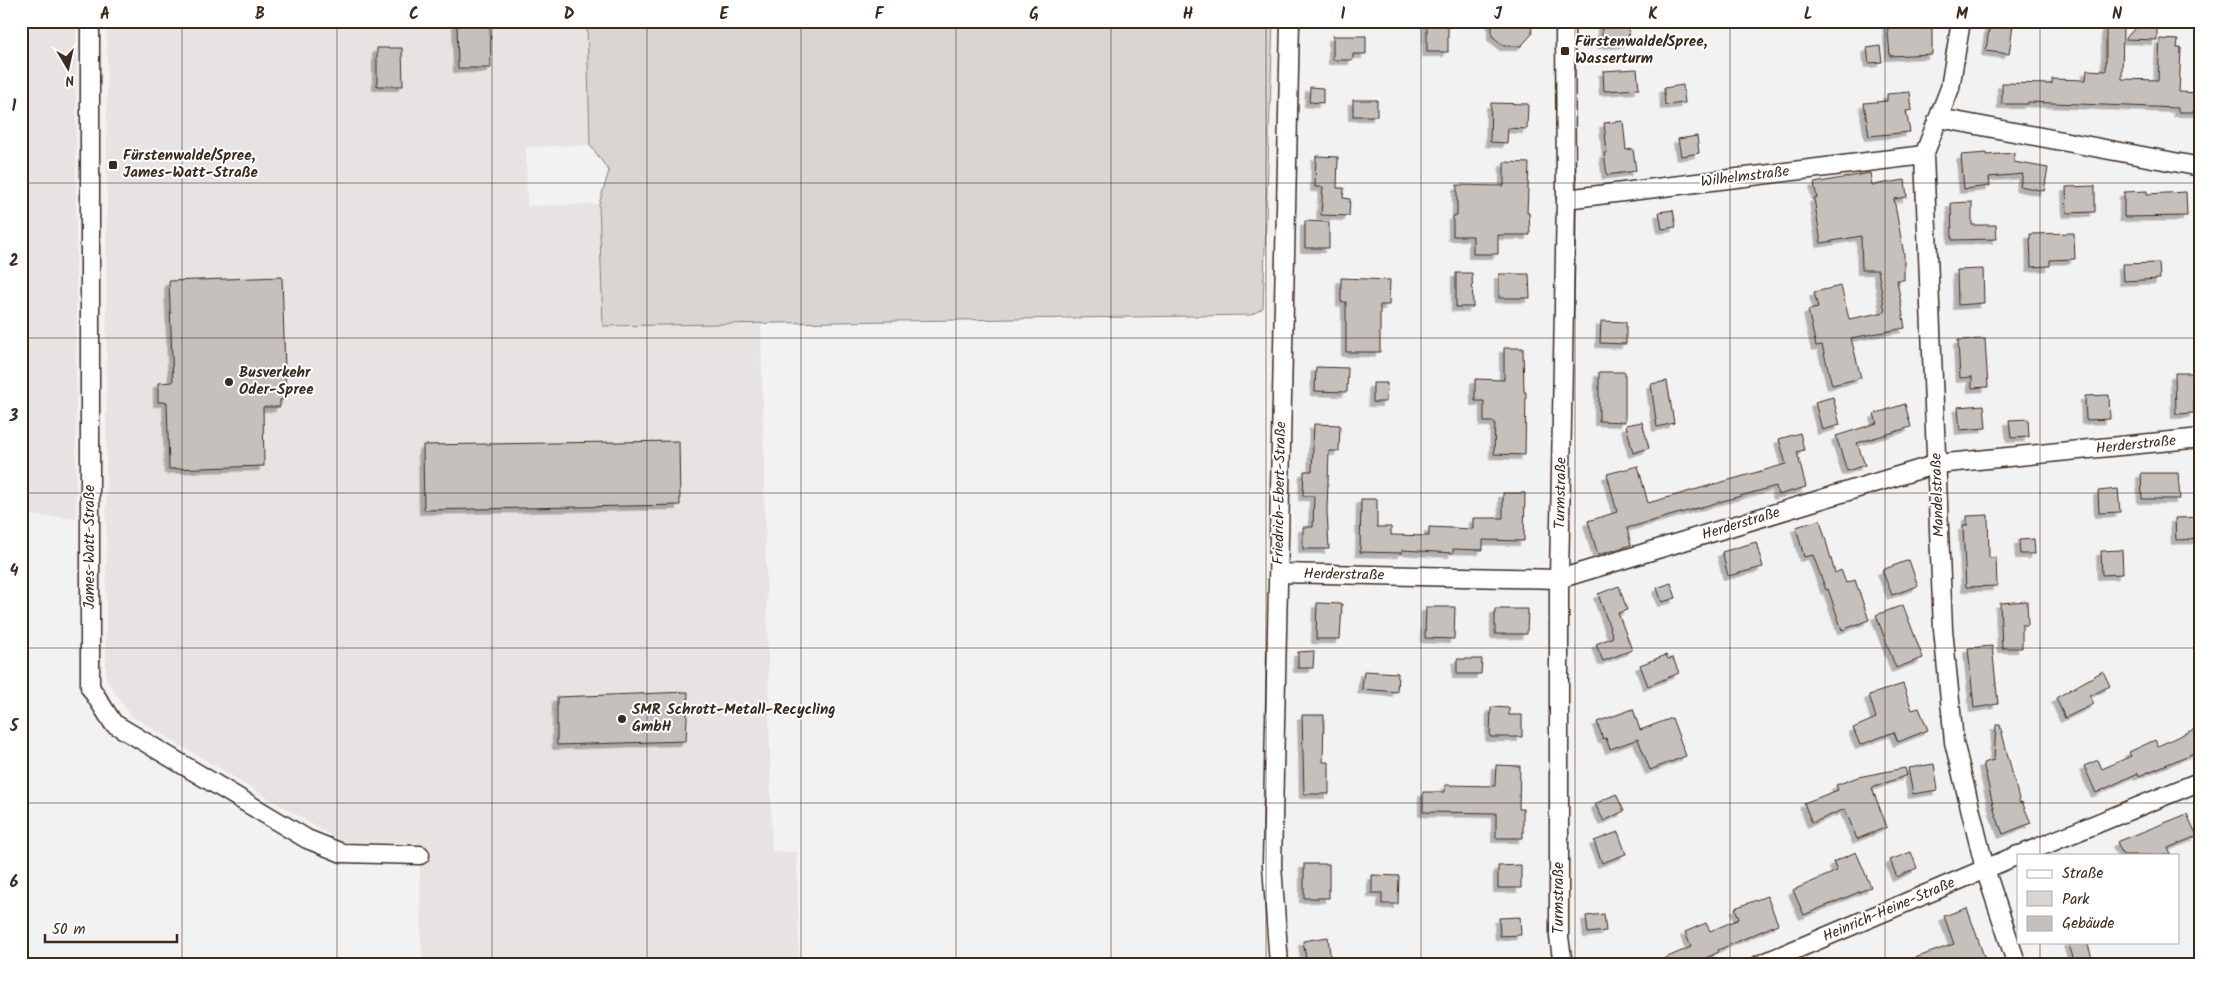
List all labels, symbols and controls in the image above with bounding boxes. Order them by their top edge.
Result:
text: A [100,2,110,27]
text: B [255,2,265,27]
text: C [409,2,419,27]
text: D [564,2,575,27]
text: E [720,2,730,27]
text: F [875,2,885,27]
text: G [1029,2,1039,27]
text: H [1183,2,1193,27]
text: I [1341,2,1346,27]
text: J [1494,2,1503,27]
text: K [1648,2,1658,27]
text: L [1804,2,1812,27]
text: M [1956,2,1969,27]
text: N [2112,2,2122,27]
place label: Fürstenwalde/Spree, Wasserturm [1575,30,1707,71]
north arrow [42,42,92,92]
marker: Fürstenwalde/Spree, Wasserturm [1559,45,1571,57]
text: N [64,68,76,91]
text: 1 [12,94,17,119]
place label: Fürstenwalde/Spree, James-Watt-Straße [123,144,259,185]
marker: Fürstenwalde/Spree, James-Watt-Straße [107,159,119,171]
street label: Wilhelmstraße [1699,160,1791,194]
text: 2 [9,249,19,274]
place label: Busverkehr Oder-Spree [239,361,314,402]
marker: Busverkehr Oder-Spree [223,376,235,388]
text: 3 [9,404,19,429]
street label: Friedrich-Ebert-Straße [1267,421,1293,565]
street label: Herderstraße [2095,429,2178,461]
street label: Mandelstraße [1925,452,1951,538]
street label: Turmstraße [1548,457,1574,529]
street label: James-Watt-Straße [78,484,102,609]
street label: Herderstraße [1699,501,1783,547]
text: 4 [10,559,19,584]
street label: Herderstraße [1303,562,1385,588]
place label: SMR Schrott-Metall-Recycling GmbH [632,698,835,739]
marker: SMR Schrott-Metall-Recycling GmbH [616,713,628,725]
text: 5 [9,714,20,739]
legend [2017,854,2180,944]
street label: Turmstraße [1547,862,1571,934]
text: Straße [2062,862,2104,886]
text: 6 [10,870,19,895]
street label: Heinrich-Heine-Straße [1819,871,1959,949]
text: Park [2062,888,2090,912]
scale bar [45,911,178,943]
text: Gebäude [2062,912,2115,936]
text: 50 m [52,918,86,942]

